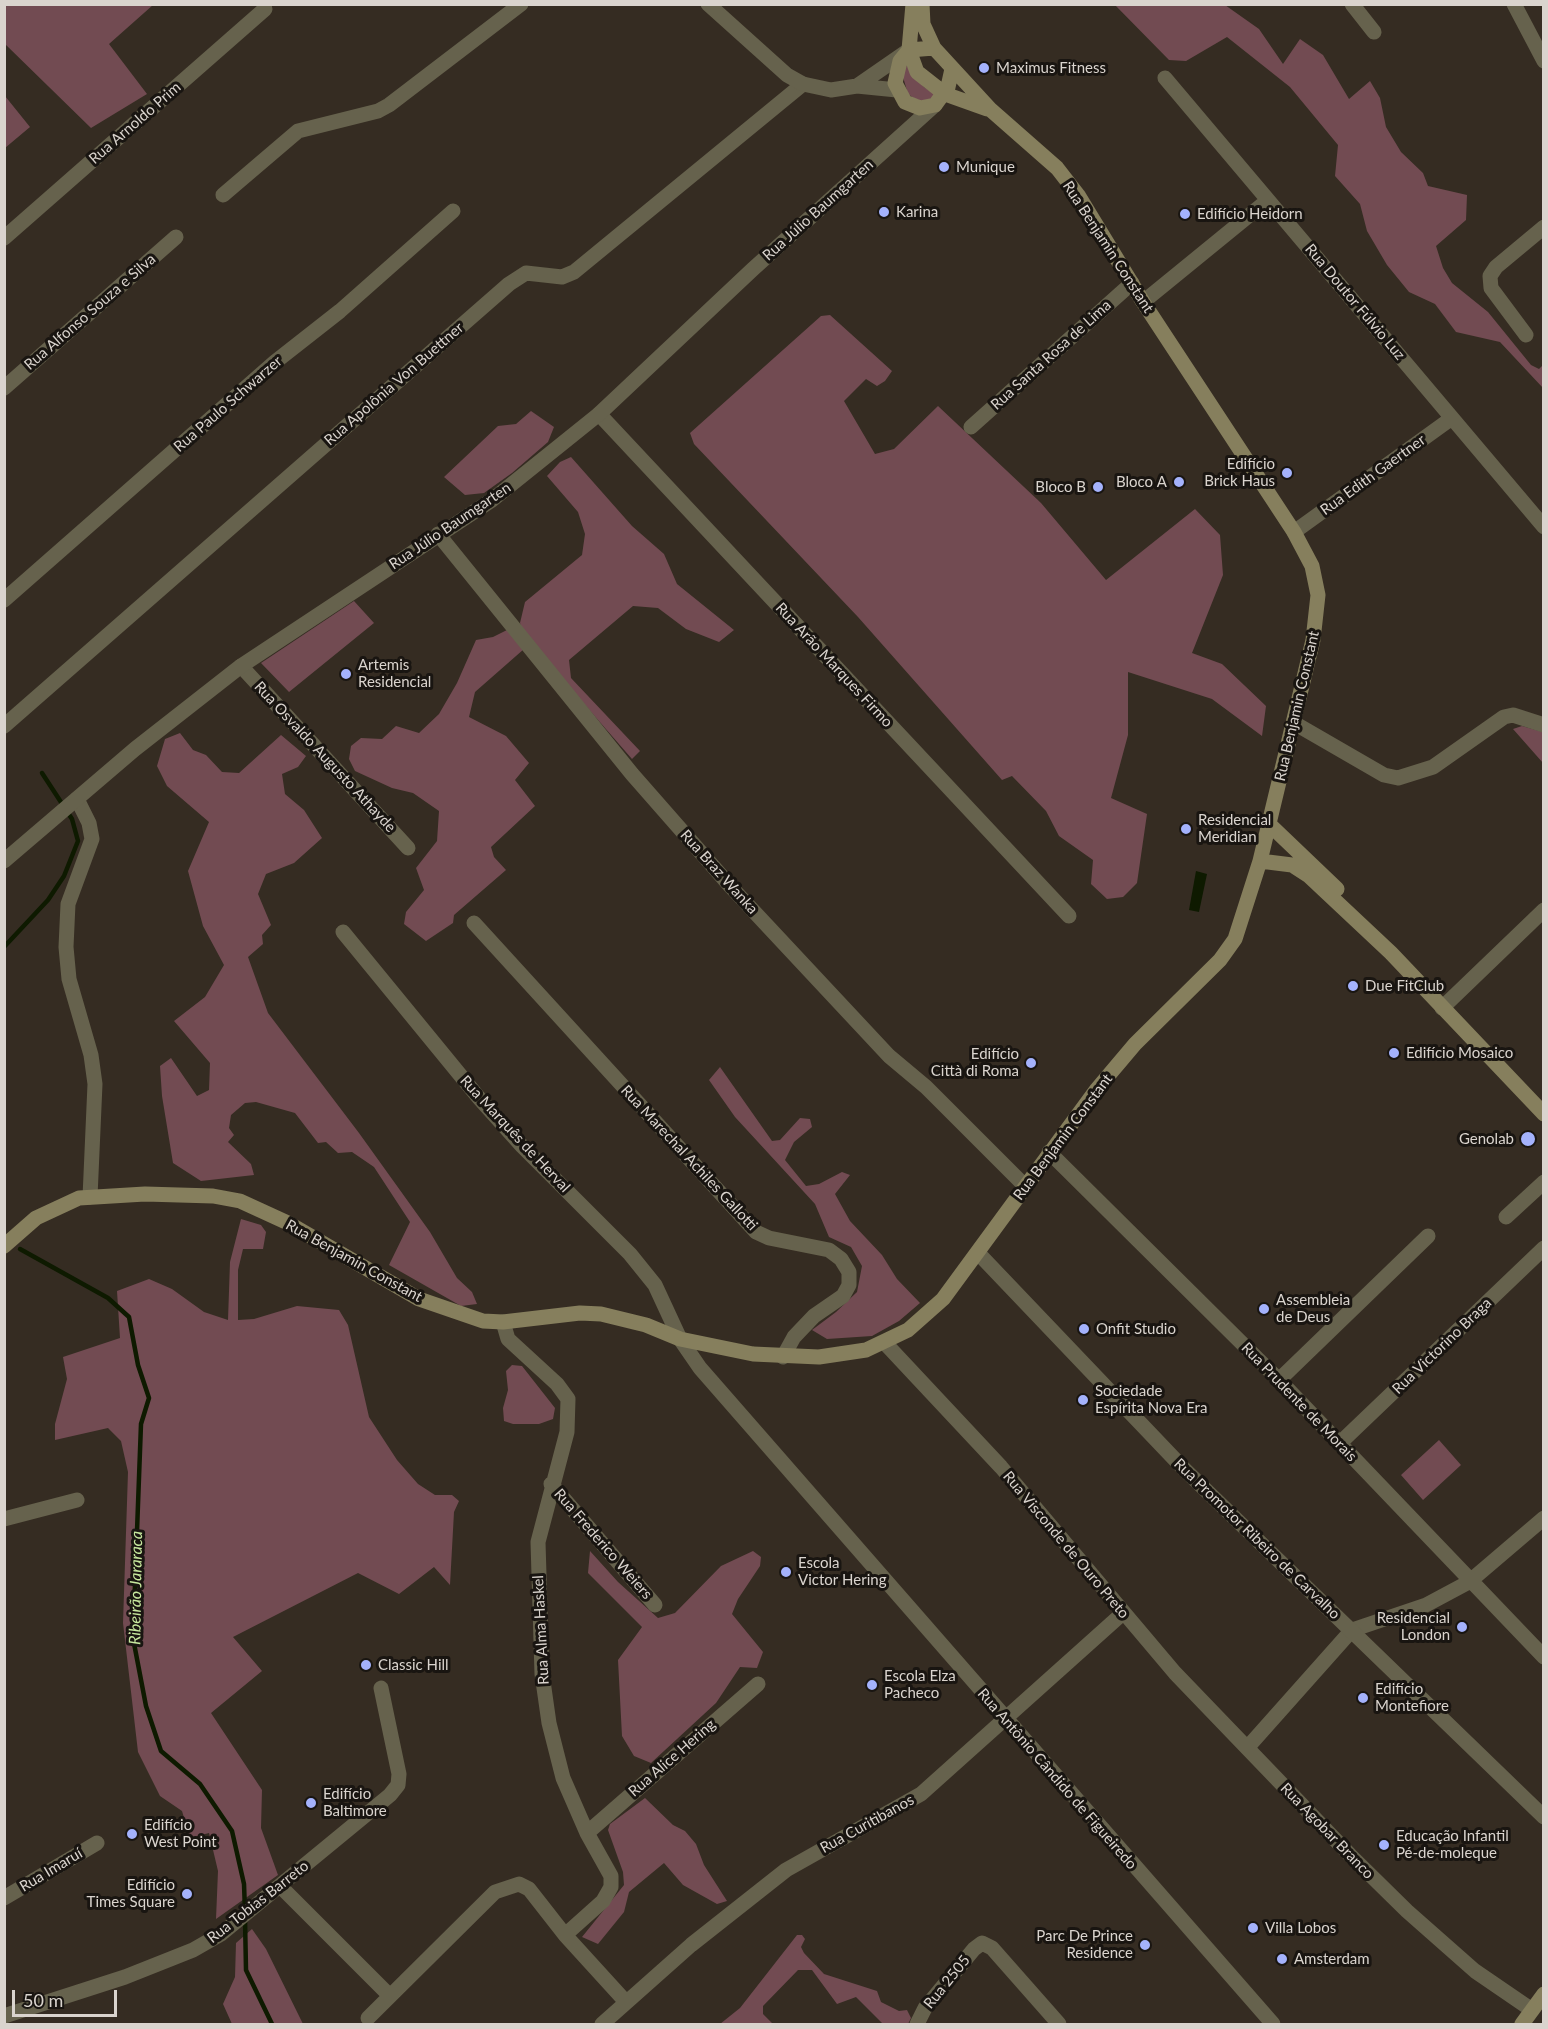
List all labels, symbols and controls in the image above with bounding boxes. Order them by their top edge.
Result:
place label: Maximus Fitness [996,59,1106,77]
marker: Maximus Fitness [977,61,991,75]
street label: Rua Arnoldo Prim [85,78,185,168]
street label: Rua Júlio Baumgarten [759,156,877,264]
place label: Munique [956,158,1015,176]
marker: Munique [937,160,951,174]
street label: Rua Benjamin Constant [1059,178,1157,316]
place label: Karina [896,203,938,221]
marker: Karina [877,205,891,219]
place label: Edifício Heidorn [1197,205,1303,223]
marker: Edifício Heidorn [1178,207,1192,221]
street label: Rua Doutor Fúlvio Luz [1301,240,1409,364]
street label: Rua Alfonso Souza e Silva [21,250,159,374]
street label: Rua Santa Rosa de Lima [987,296,1115,414]
street label: Rua Apolônia Von Buettner [321,319,467,449]
street label: Rua Paulo Schwarzer [170,352,286,456]
street label: Rua Edith Gaertner [1317,431,1429,519]
place label: Edifício Brick Haus [1204,455,1275,490]
marker: Edifício Brick Haus [1280,466,1294,480]
place label: Bloco A [1116,473,1167,491]
marker: Bloco A [1172,475,1186,489]
place label: Bloco B [1035,478,1086,496]
street label: Rua Júlio Baumgarten [386,479,514,573]
marker: Bloco B [1091,480,1105,494]
street label: Rua Arão Marques Firmo [772,599,896,731]
street label: Rua Benjamin Constant [1271,629,1323,783]
place label: Artemis Residencial [358,656,431,691]
marker: Artemis Residencial [339,667,353,681]
street label: Rua Osvaldo Augusto Athayde [250,678,400,836]
place label: Residencial Meridian [1198,811,1271,846]
marker: Residencial Meridian [1179,822,1193,836]
street label: Rua Braz Wanka [676,826,762,918]
place label: Due FitClub [1365,977,1444,995]
marker: Due FitClub [1346,979,1360,993]
place label: Edifício Mosaico [1406,1044,1513,1062]
place label: Edifício Città di Roma [931,1045,1019,1080]
marker: Edifício Mosaico [1387,1046,1401,1060]
marker: Edifício Città di Roma [1024,1056,1038,1070]
street label: Rua Benjamin Constant [1010,1070,1116,1204]
street label: Rua Marquês de Herval [456,1072,574,1196]
street label: Rua Marechal Achiles Gallotti [617,1082,761,1234]
place label: Genolab [1459,1130,1514,1148]
marker: Genolab [1519,1130,1537,1148]
street label: Rua Benjamin Constant [282,1216,426,1306]
place label: Assembleia de Deus [1276,1291,1350,1326]
street label: Rua Victorino Braga [1389,1294,1495,1398]
marker: Assembleia de Deus [1257,1302,1271,1316]
place label: Onfit Studio [1096,1320,1176,1338]
marker: Onfit Studio [1077,1322,1091,1336]
street label: Rua Prudente de Morais [1238,1339,1360,1465]
place label: Sociedade Espírita Nova Era [1095,1382,1207,1417]
marker: Sociedade Espírita Nova Era [1076,1393,1090,1407]
street label: Rua Promotor Ribeiro de Carvalho [1170,1455,1344,1623]
street label: Rua Visconde de Ouro Preto [999,1468,1133,1622]
street label: Rua Frederico Weiers [550,1485,656,1603]
water label: Ribeirão Jararaca [125,1531,147,1645]
place label: Escola Victor Hering [798,1554,886,1589]
marker: Escola Victor Hering [779,1565,793,1579]
street label: Rua Alma Haskel [529,1575,553,1685]
place label: Residencial London [1377,1609,1450,1644]
marker: Residencial London [1455,1620,1469,1634]
place label: Classic Hill [378,1656,449,1674]
marker: Classic Hill [359,1658,373,1672]
place label: Escola Elza Pacheco [884,1667,956,1702]
marker: Escola Elza Pacheco [865,1678,879,1692]
place label: Edifício Montefiore [1375,1680,1449,1715]
street label: Rua Antônio Cândido de Figueiredo [974,1685,1140,1873]
marker: Edifício Montefiore [1356,1691,1370,1705]
street label: Rua Alice Hering [625,1715,719,1801]
street label: Rua Agobar Branco [1277,1779,1377,1883]
place label: Edifício Baltimore [323,1785,387,1820]
street label: Rua Curitibanos [817,1791,917,1857]
marker: Edifício Baltimore [304,1796,318,1810]
place label: Edifício West Point [144,1816,217,1851]
marker: Edifício West Point [125,1827,139,1841]
place label: Educação Infantil Pé-de-moleque [1396,1827,1509,1862]
marker: Educação Infantil Pé-de-moleque [1377,1838,1391,1852]
street label: Rua Imaruí [16,1844,86,1896]
street label: Rua Tobias Barreto [204,1857,312,1947]
place label: Edifício Times Square [87,1876,175,1911]
marker: Edifício Times Square [180,1887,194,1901]
place label: Villa Lobos [1265,1919,1336,1937]
marker: Villa Lobos [1246,1921,1260,1935]
place label: Parc De Prince Residence [1036,1927,1133,1962]
marker: Parc De Prince Residence [1138,1938,1152,1952]
place label: Amsterdam [1294,1950,1370,1968]
street label: Rua 2505 [920,1952,974,2012]
marker: Amsterdam [1275,1952,1289,1966]
scale bar [15,1978,120,2016]
text: 50 m [23,1989,63,2011]

